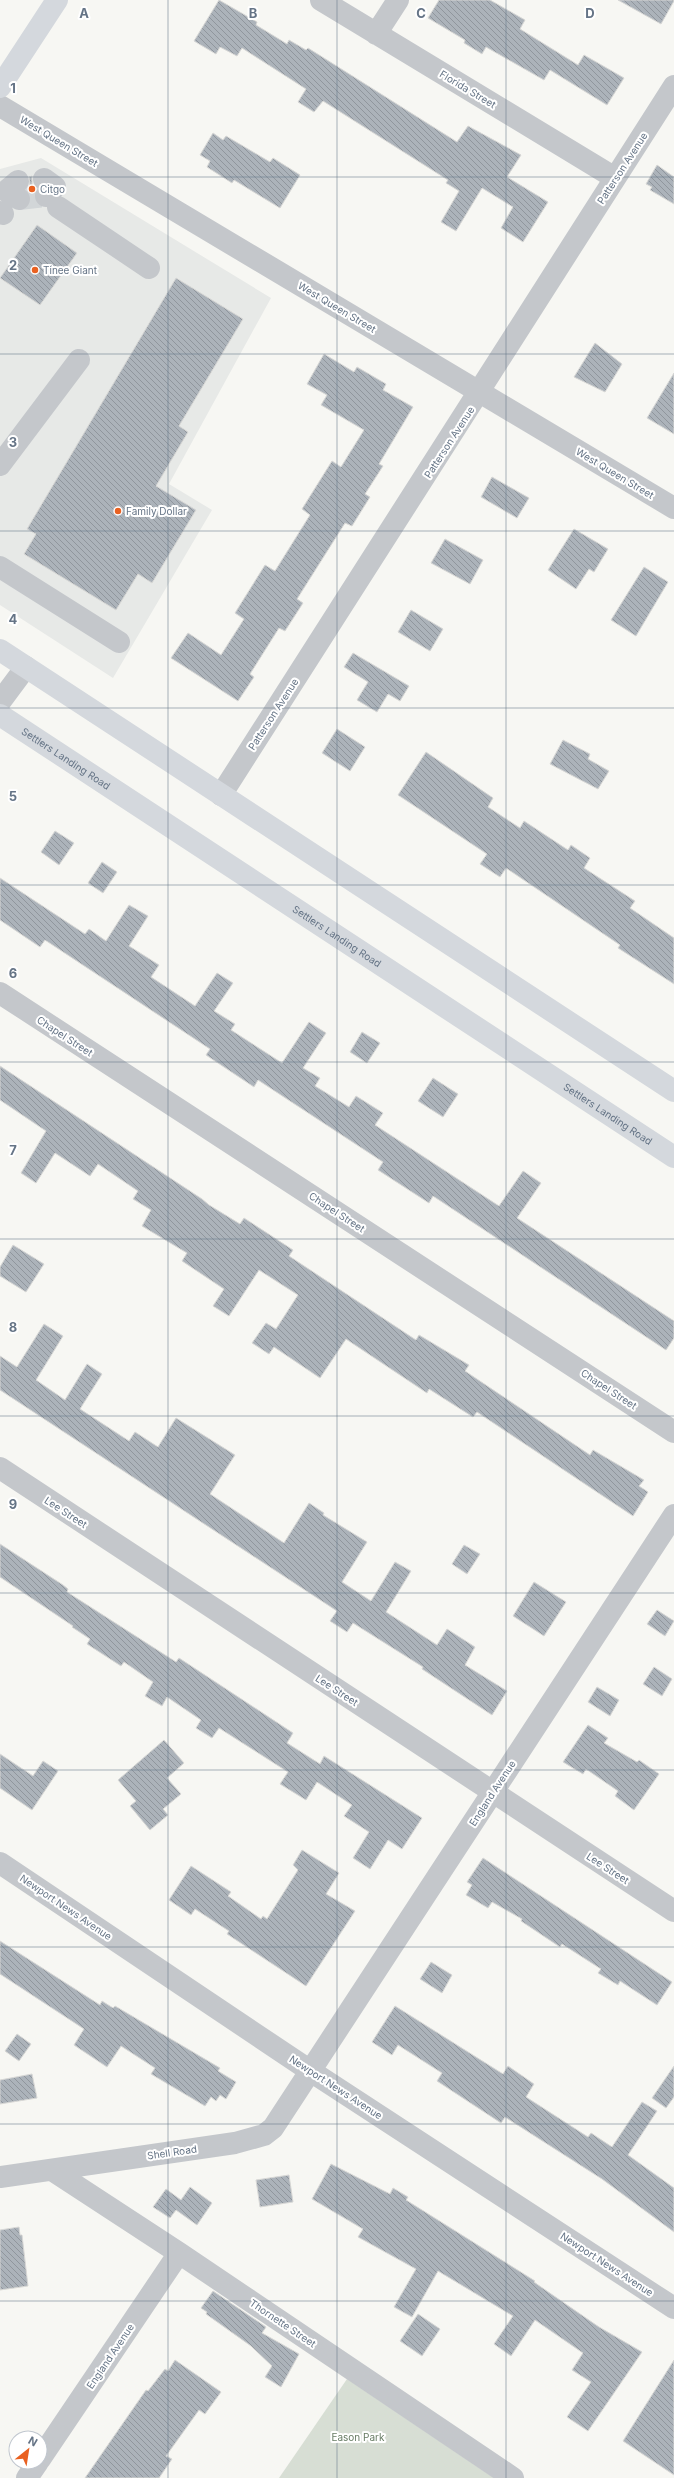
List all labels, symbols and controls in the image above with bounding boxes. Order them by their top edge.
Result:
text: A [79,5,89,21]
text: B [249,5,258,21]
text: C [416,5,426,21]
text: D [585,5,595,21]
street label: Florida Street [438,68,499,111]
text: 1 [10,80,16,96]
street label: West Queen Street [18,113,101,169]
street label: Patterson Avenue [594,130,650,206]
place label: Citgo [40,183,65,195]
marker: Citgo [27,184,37,194]
text: 2 [9,257,17,273]
place label: Tinee Giant [43,264,98,276]
marker: Tinee Giant [30,265,40,275]
street label: West Queen Street [296,279,379,335]
street label: Patterson Avenue [421,404,477,480]
text: 3 [9,434,17,450]
street label: West Queen Street [574,445,657,501]
place label: Family Dollar [126,505,187,517]
marker: Family Dollar [113,506,123,516]
text: 4 [9,611,18,627]
street label: Patterson Avenue [245,676,301,752]
street label: Settlers Landing Road [20,725,113,792]
text: 5 [9,788,17,804]
street label: Settlers Landing Road [290,903,384,969]
text: 6 [9,965,17,981]
street label: Chapel Street [35,1013,96,1059]
street label: Settlers Landing Road [561,1080,654,1147]
text: 7 [9,1142,17,1158]
street label: Chapel Street [307,1189,368,1235]
text: 8 [9,1319,17,1335]
street label: Chapel Street [579,1366,640,1412]
street label: Lee Street [42,1494,90,1531]
text: 9 [9,1496,17,1512]
street label: Lee Street [313,1672,361,1709]
street label: England Avenue [466,1758,518,1828]
street label: Lee Street [584,1850,632,1887]
street label: Newport News Avenue [18,1872,114,1942]
street label: Newport News Avenue [287,2053,385,2122]
street label: Shell Road [146,2143,198,2161]
street label: Newport News Avenue [558,2230,656,2299]
street label: Thornette Street [248,2296,319,2350]
street label: England Avenue [84,2321,136,2391]
north arrow [8,2430,48,2470]
park label: Eason Park [331,2431,385,2443]
text: N [26,2433,40,2449]

